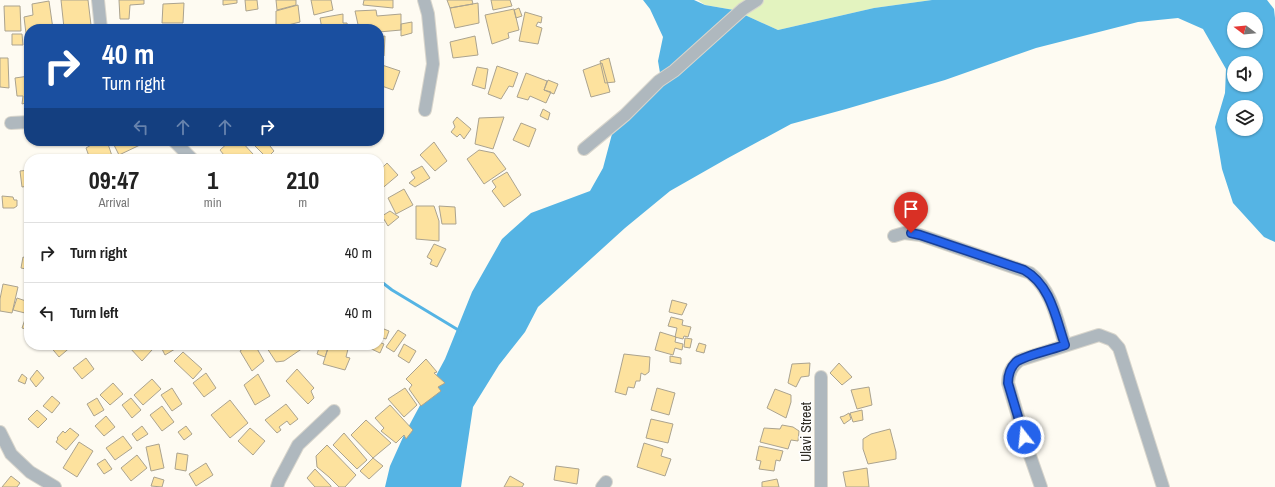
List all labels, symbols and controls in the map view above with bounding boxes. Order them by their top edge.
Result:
north arrow [1227,12,1263,48]
map controls [1227,12,1263,136]
text: 40 m [102,35,154,73]
icon: right [36,40,88,92]
button: sound [1227,56,1263,92]
text: Turn right [102,71,165,96]
button: layers [1227,100,1263,136]
icon: left [130,116,152,138]
icon: ahead [172,116,194,138]
icon: ahead [214,116,236,138]
icon: right [256,116,278,138]
text: 09:47 [89,164,139,196]
text: 1 [207,164,218,196]
text: 210 [286,164,319,196]
pin [894,192,928,233]
text: Arrival [99,194,129,211]
text: min [204,194,222,211]
text: m [298,194,307,211]
icon: arrive [900,198,922,220]
icon: right [36,242,58,264]
text: Turn right [70,242,127,263]
text: 40 m [345,242,372,263]
icon: left [36,302,58,324]
text: Turn left [70,302,118,323]
text: 40 m [345,302,372,323]
street label: Ulavi Street [797,402,815,462]
position arrow [1003,416,1045,458]

